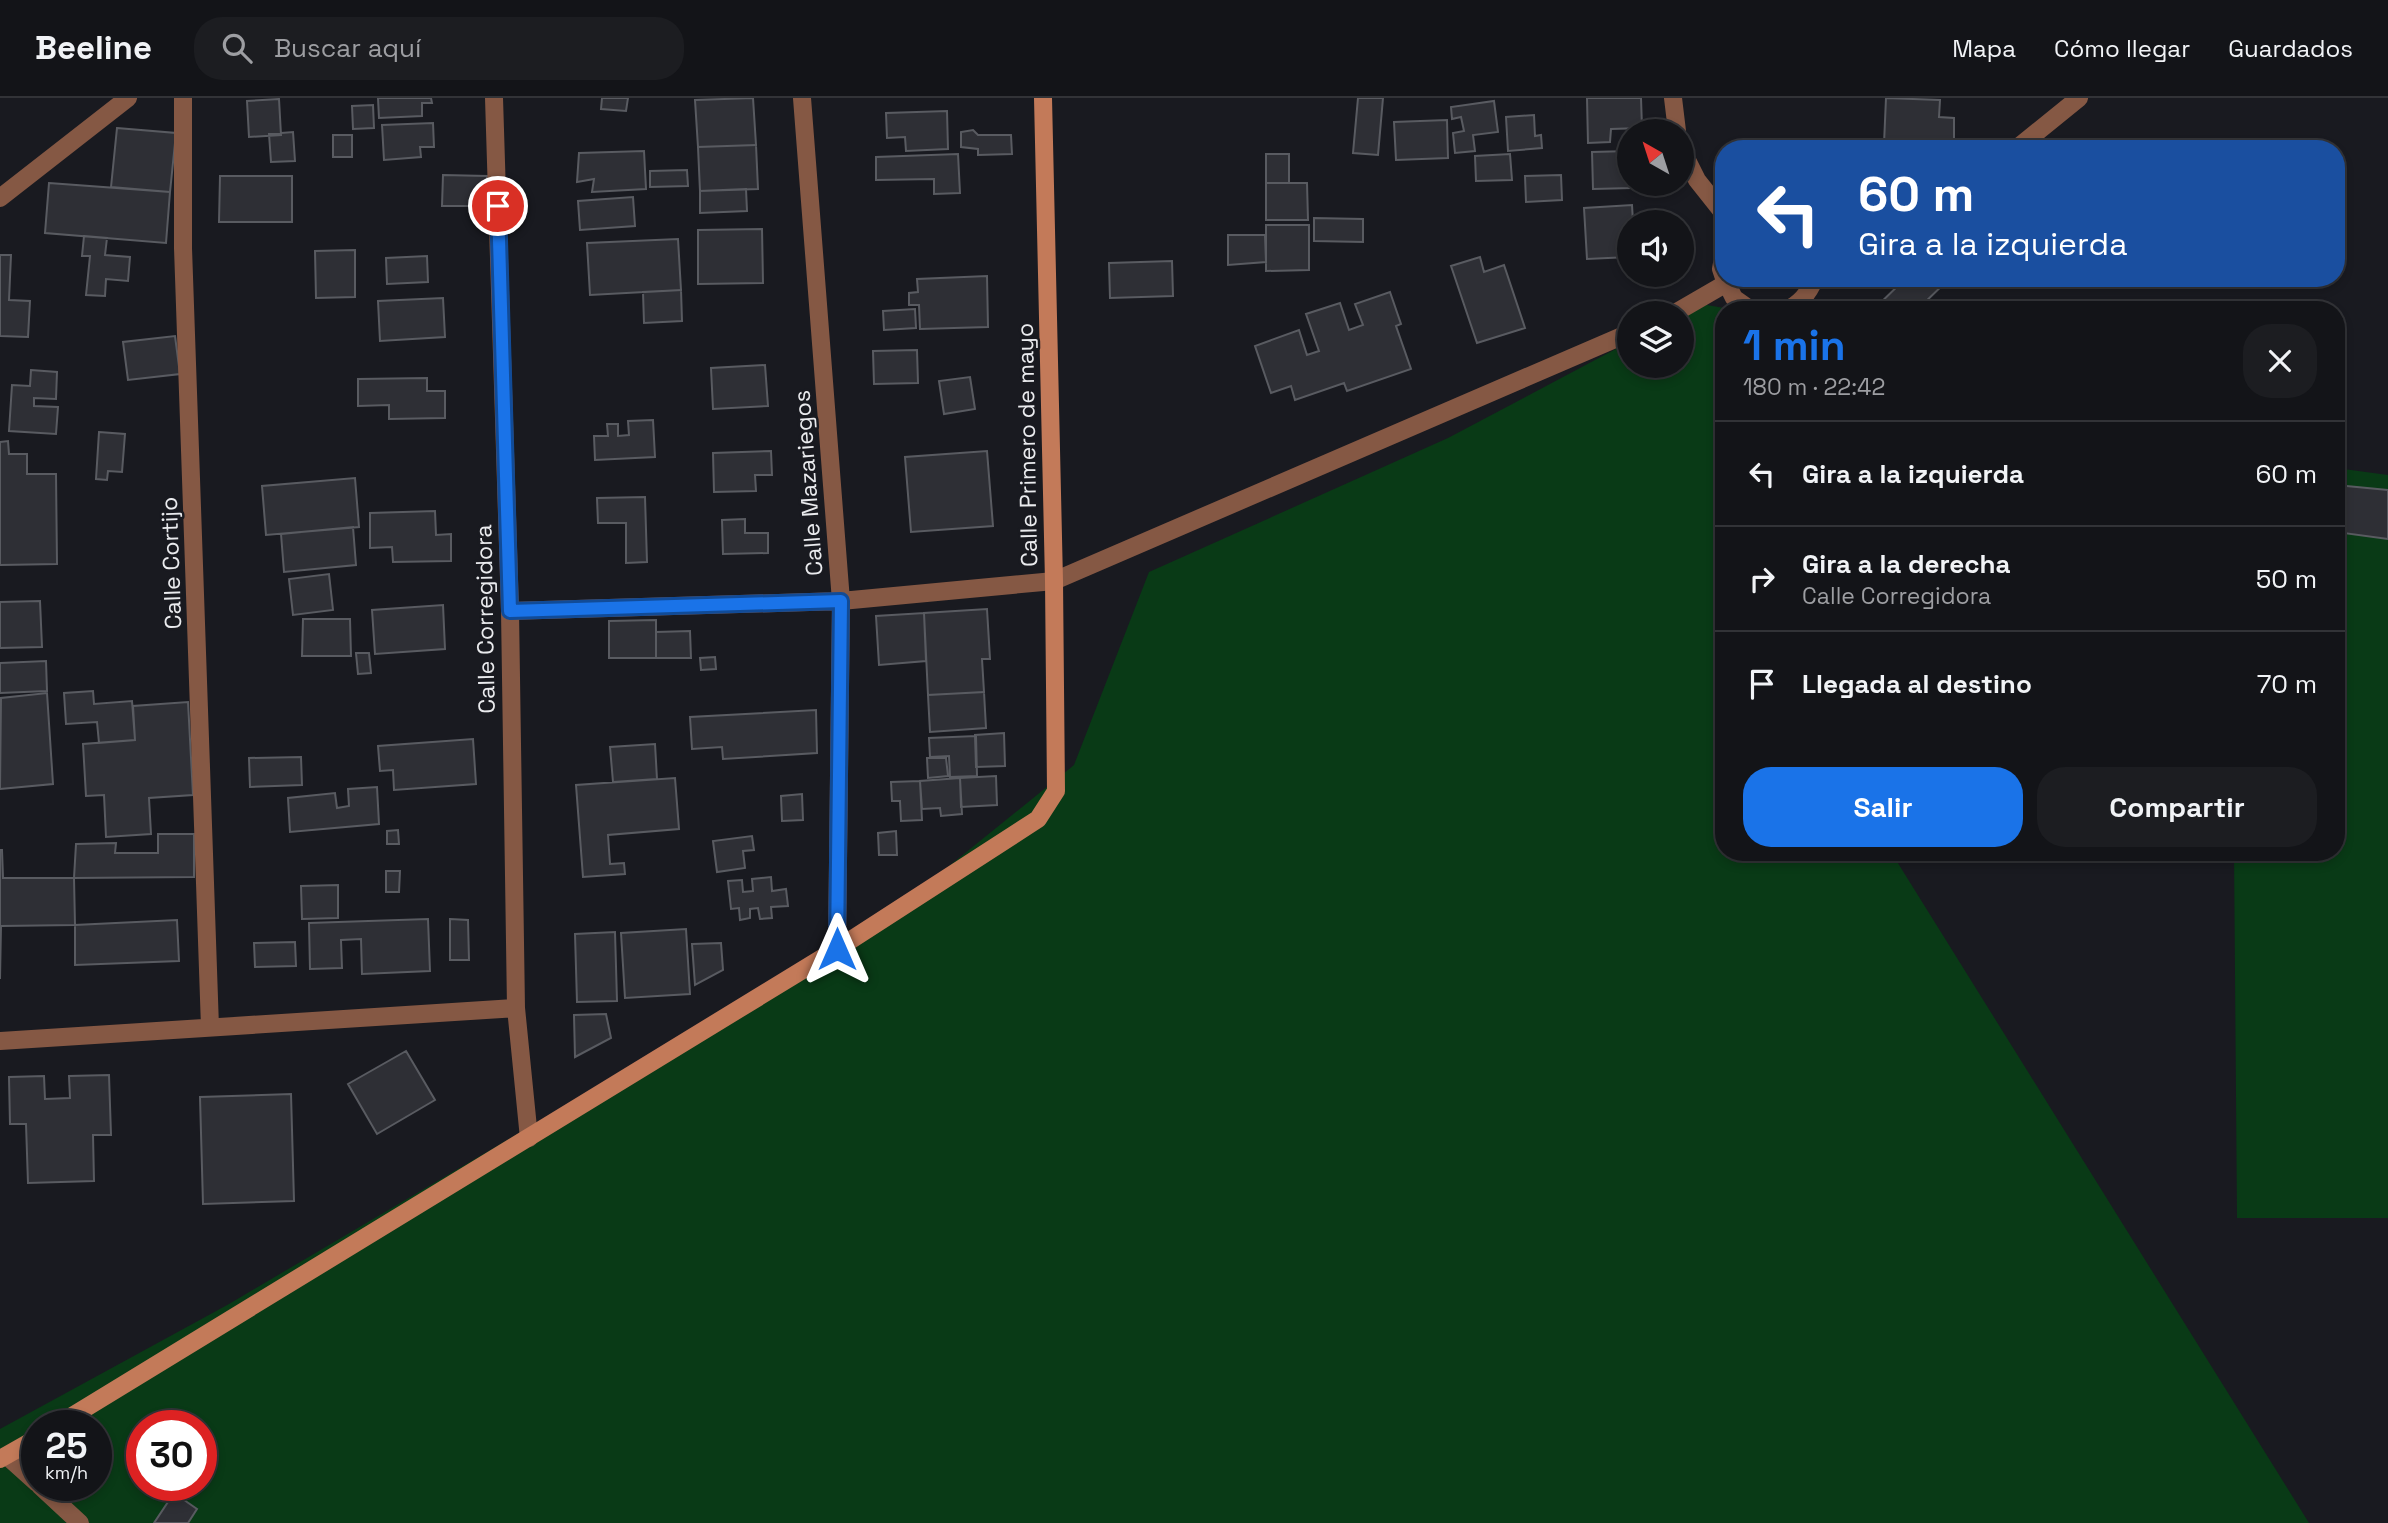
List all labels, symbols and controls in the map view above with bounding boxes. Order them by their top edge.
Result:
search box [194,17,684,80]
text: Beeline [35,27,152,69]
icon: search [218,29,256,67]
text: Buscar aquí [274,31,421,65]
text: Mapa [1952,33,2016,64]
text: Cómo llegar [2054,33,2190,64]
text: Guardados [2228,33,2353,64]
north arrow [1617,119,1694,196]
map controls [1617,119,1694,378]
text: 60 m [1858,163,1974,225]
icon: left [1743,168,1834,259]
pin [468,176,528,236]
icon: arrive [479,187,517,225]
button: sound [1617,210,1694,287]
text: Gira a la izquierda [1858,224,2128,264]
button: layers [1617,301,1694,378]
text: 1 min [1743,319,1846,372]
street label: Calle Primero de mayo [1010,323,1044,567]
button: close [2243,324,2317,398]
text: 180 m · 22:42 [1743,372,1885,402]
street label: Calle Mazariegos [787,389,829,577]
icon: left [1743,455,1781,493]
text: Gira a la izquierda [1802,457,2024,491]
text: 60 m [2255,457,2317,491]
street label: Calle Cortijo [154,496,188,630]
street label: Calle Corregidora [468,524,502,714]
text: Gira a la derecha [1802,547,2011,581]
icon: right [1743,560,1781,598]
text: 50 m [2256,562,2317,596]
text: Calle Corregidora [1802,581,1991,611]
icon: arrive [1743,665,1781,703]
text: Llegada al destino [1802,667,2032,701]
text: 70 m [2257,667,2317,701]
button: Salir [1743,767,2023,847]
button: Compartir [2037,767,2317,847]
position arrow [800,912,874,986]
speed limit sign: 30 [126,1410,217,1501]
text: 25 [46,1424,87,1468]
text: km/h [45,1461,88,1484]

